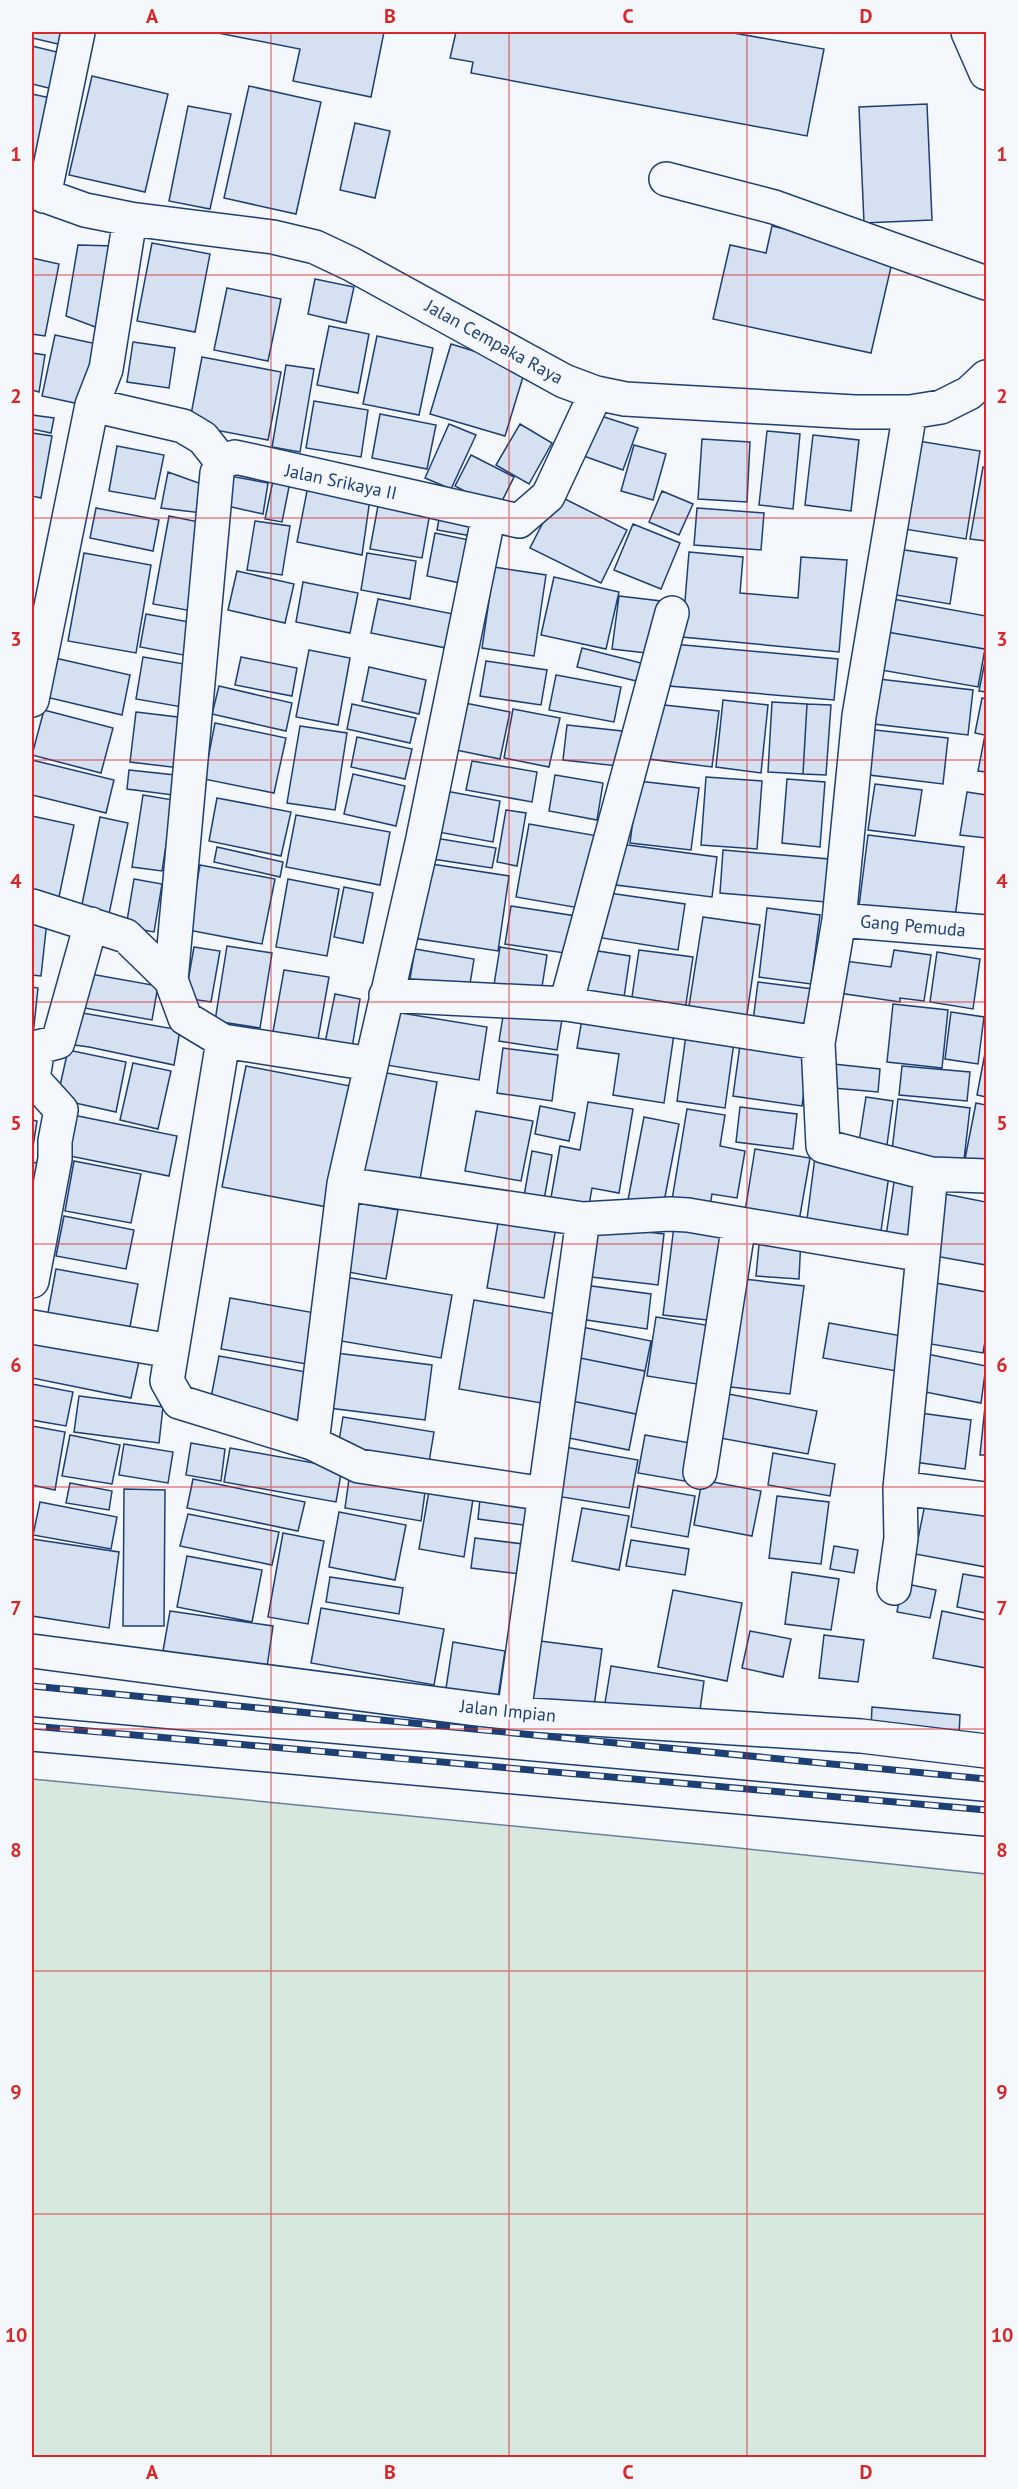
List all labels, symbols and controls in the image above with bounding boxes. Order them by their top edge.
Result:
text: A [146,3,159,29]
text: B [384,3,396,29]
text: C [622,3,634,29]
text: D [860,3,873,29]
text: 1 [10,141,22,167]
text: 1 [996,141,1008,167]
street label: Jalan Cempaka Raya [420,294,567,389]
text: 2 [10,383,22,409]
text: 2 [996,383,1008,409]
street label: Jalan Srikaya II [282,458,399,505]
text: 3 [10,626,22,652]
text: 3 [996,626,1008,652]
text: 4 [10,868,22,894]
text: 4 [996,868,1008,894]
street label: Gang Pemuda [859,909,967,942]
text: 5 [10,1110,22,1136]
text: 5 [996,1110,1008,1136]
text: 6 [10,1352,22,1378]
text: 6 [996,1352,1008,1378]
text: 7 [10,1595,22,1621]
text: 7 [996,1595,1008,1621]
street label: Jalan Impian [458,1694,557,1727]
text: 8 [10,1837,22,1863]
text: 8 [996,1837,1008,1863]
text: 9 [10,2079,22,2105]
text: 9 [996,2079,1008,2105]
text: 10 [5,2322,27,2348]
text: 10 [991,2322,1013,2348]
text: A [146,2459,159,2485]
text: B [384,2459,396,2485]
text: C [622,2459,634,2485]
text: D [860,2459,873,2485]

